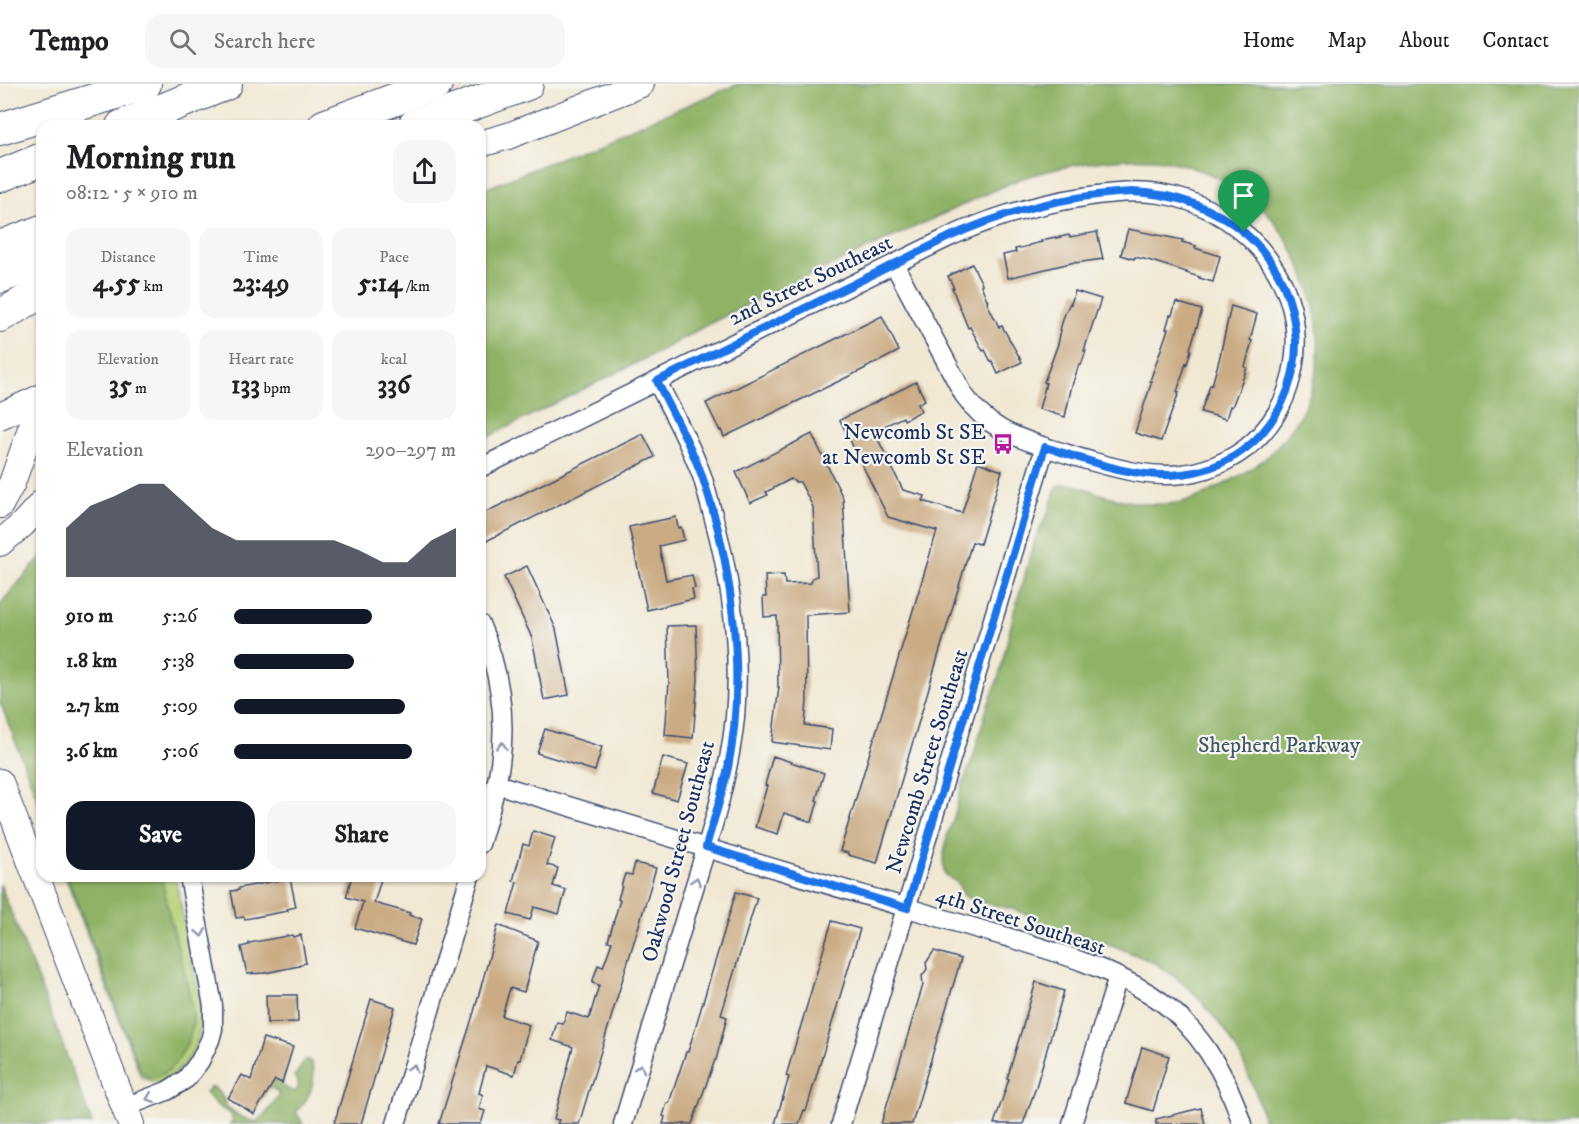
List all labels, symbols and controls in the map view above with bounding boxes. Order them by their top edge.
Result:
search box [145,14,565,68]
text: Tempo [30,24,109,59]
icon: search [166,25,199,58]
text: Search here [214,28,315,55]
text: Home [1243,28,1295,54]
text: Map [1328,28,1366,54]
text: About [1399,28,1450,54]
text: Contact [1483,28,1549,54]
text: Morning run [66,138,235,179]
button: share [393,140,456,203]
pin [1218,170,1269,232]
icon: arrive [1227,179,1260,212]
text: 08:12 · 5 × 910 m [66,181,198,206]
street label: 2nd Street Southeast [724,229,897,332]
text: Distance [100,247,156,267]
text: Time [244,247,278,267]
text: Pace [379,247,409,267]
text: 4.55 [93,267,140,300]
text: 23:49 [232,267,290,300]
text: 5:14 [358,267,402,300]
text: km [140,276,163,296]
text: /km [402,276,430,296]
text: Elevation [97,349,159,369]
text: Heart rate [228,349,294,369]
text: kcal [381,349,407,369]
text: 35 [109,369,132,402]
text: 133 [231,369,260,402]
text: 336 [378,369,410,402]
text: m [132,378,147,398]
text: bpm [260,378,291,398]
place label: Newcomb St SE at Newcomb St SE [822,419,986,471]
bus stop icon: Newcomb St SE at Newcomb St SE [991,432,1015,456]
text: Elevation [66,438,143,463]
text: 290–297 m [365,438,456,463]
text: 910 m [66,604,113,629]
text: 5:26 [162,604,197,629]
street label: Newcomb Street Southeast [880,646,974,877]
text: 1.8 km [66,649,117,674]
text: 5:38 [162,649,195,674]
text: 2.7 km [66,694,119,719]
text: 5:09 [162,694,198,719]
park label: Shepherd Parkway [1198,732,1361,759]
street label: Oakwood Street Southeast [636,738,721,965]
text: 3.6 km [66,739,118,764]
text: 5:06 [162,739,198,764]
one-way arrow [495,742,508,751]
button: Save [66,801,255,870]
button: Share [267,801,456,870]
one-way arrow [689,876,701,887]
street label: 4th Street Southeast [932,881,1109,962]
one-way arrow [194,928,207,938]
one-way arrow [406,1063,418,1074]
one-way arrow [633,1063,645,1074]
one-way arrow [145,1091,156,1103]

